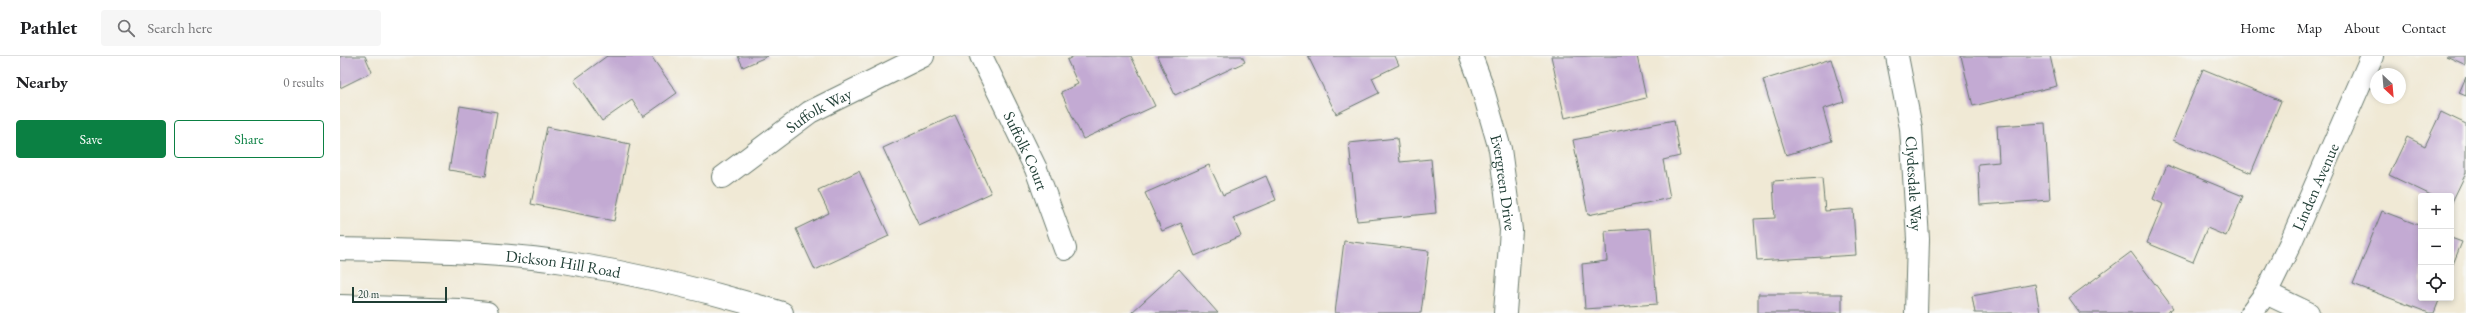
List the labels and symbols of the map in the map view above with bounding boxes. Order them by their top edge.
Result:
north arrow [2370,68,2406,104]
street label: Suffolk Way [781,82,856,137]
street label: Suffolk Court [999,108,1053,193]
street label: Evergreen Drive [1486,132,1521,232]
street label: Clydesdale Way [1901,135,1928,233]
street label: Linden Avenue [2287,140,2343,234]
street label: Dickson Hill Road [505,245,624,283]
scale bar [352,285,447,304]

